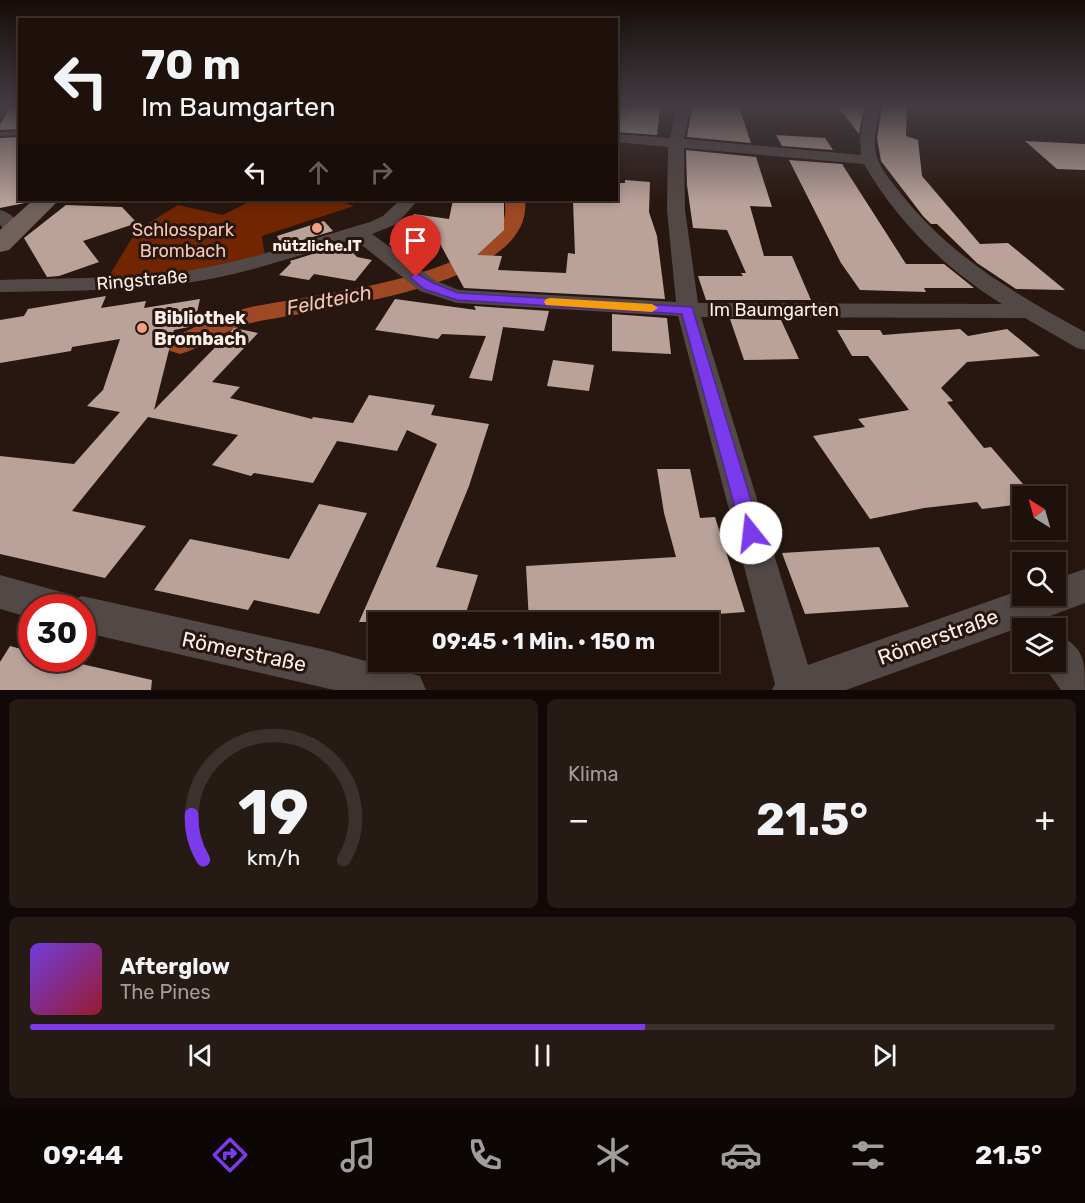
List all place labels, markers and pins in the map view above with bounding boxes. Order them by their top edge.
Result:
pin [390,215,441,277]
marker: nützliche.IT [310,221,324,235]
place label: nützliche.IT [272,237,362,255]
place label: Bibliothek Brombach [154,307,247,350]
marker: Bibliothek Brombach [135,321,149,335]

